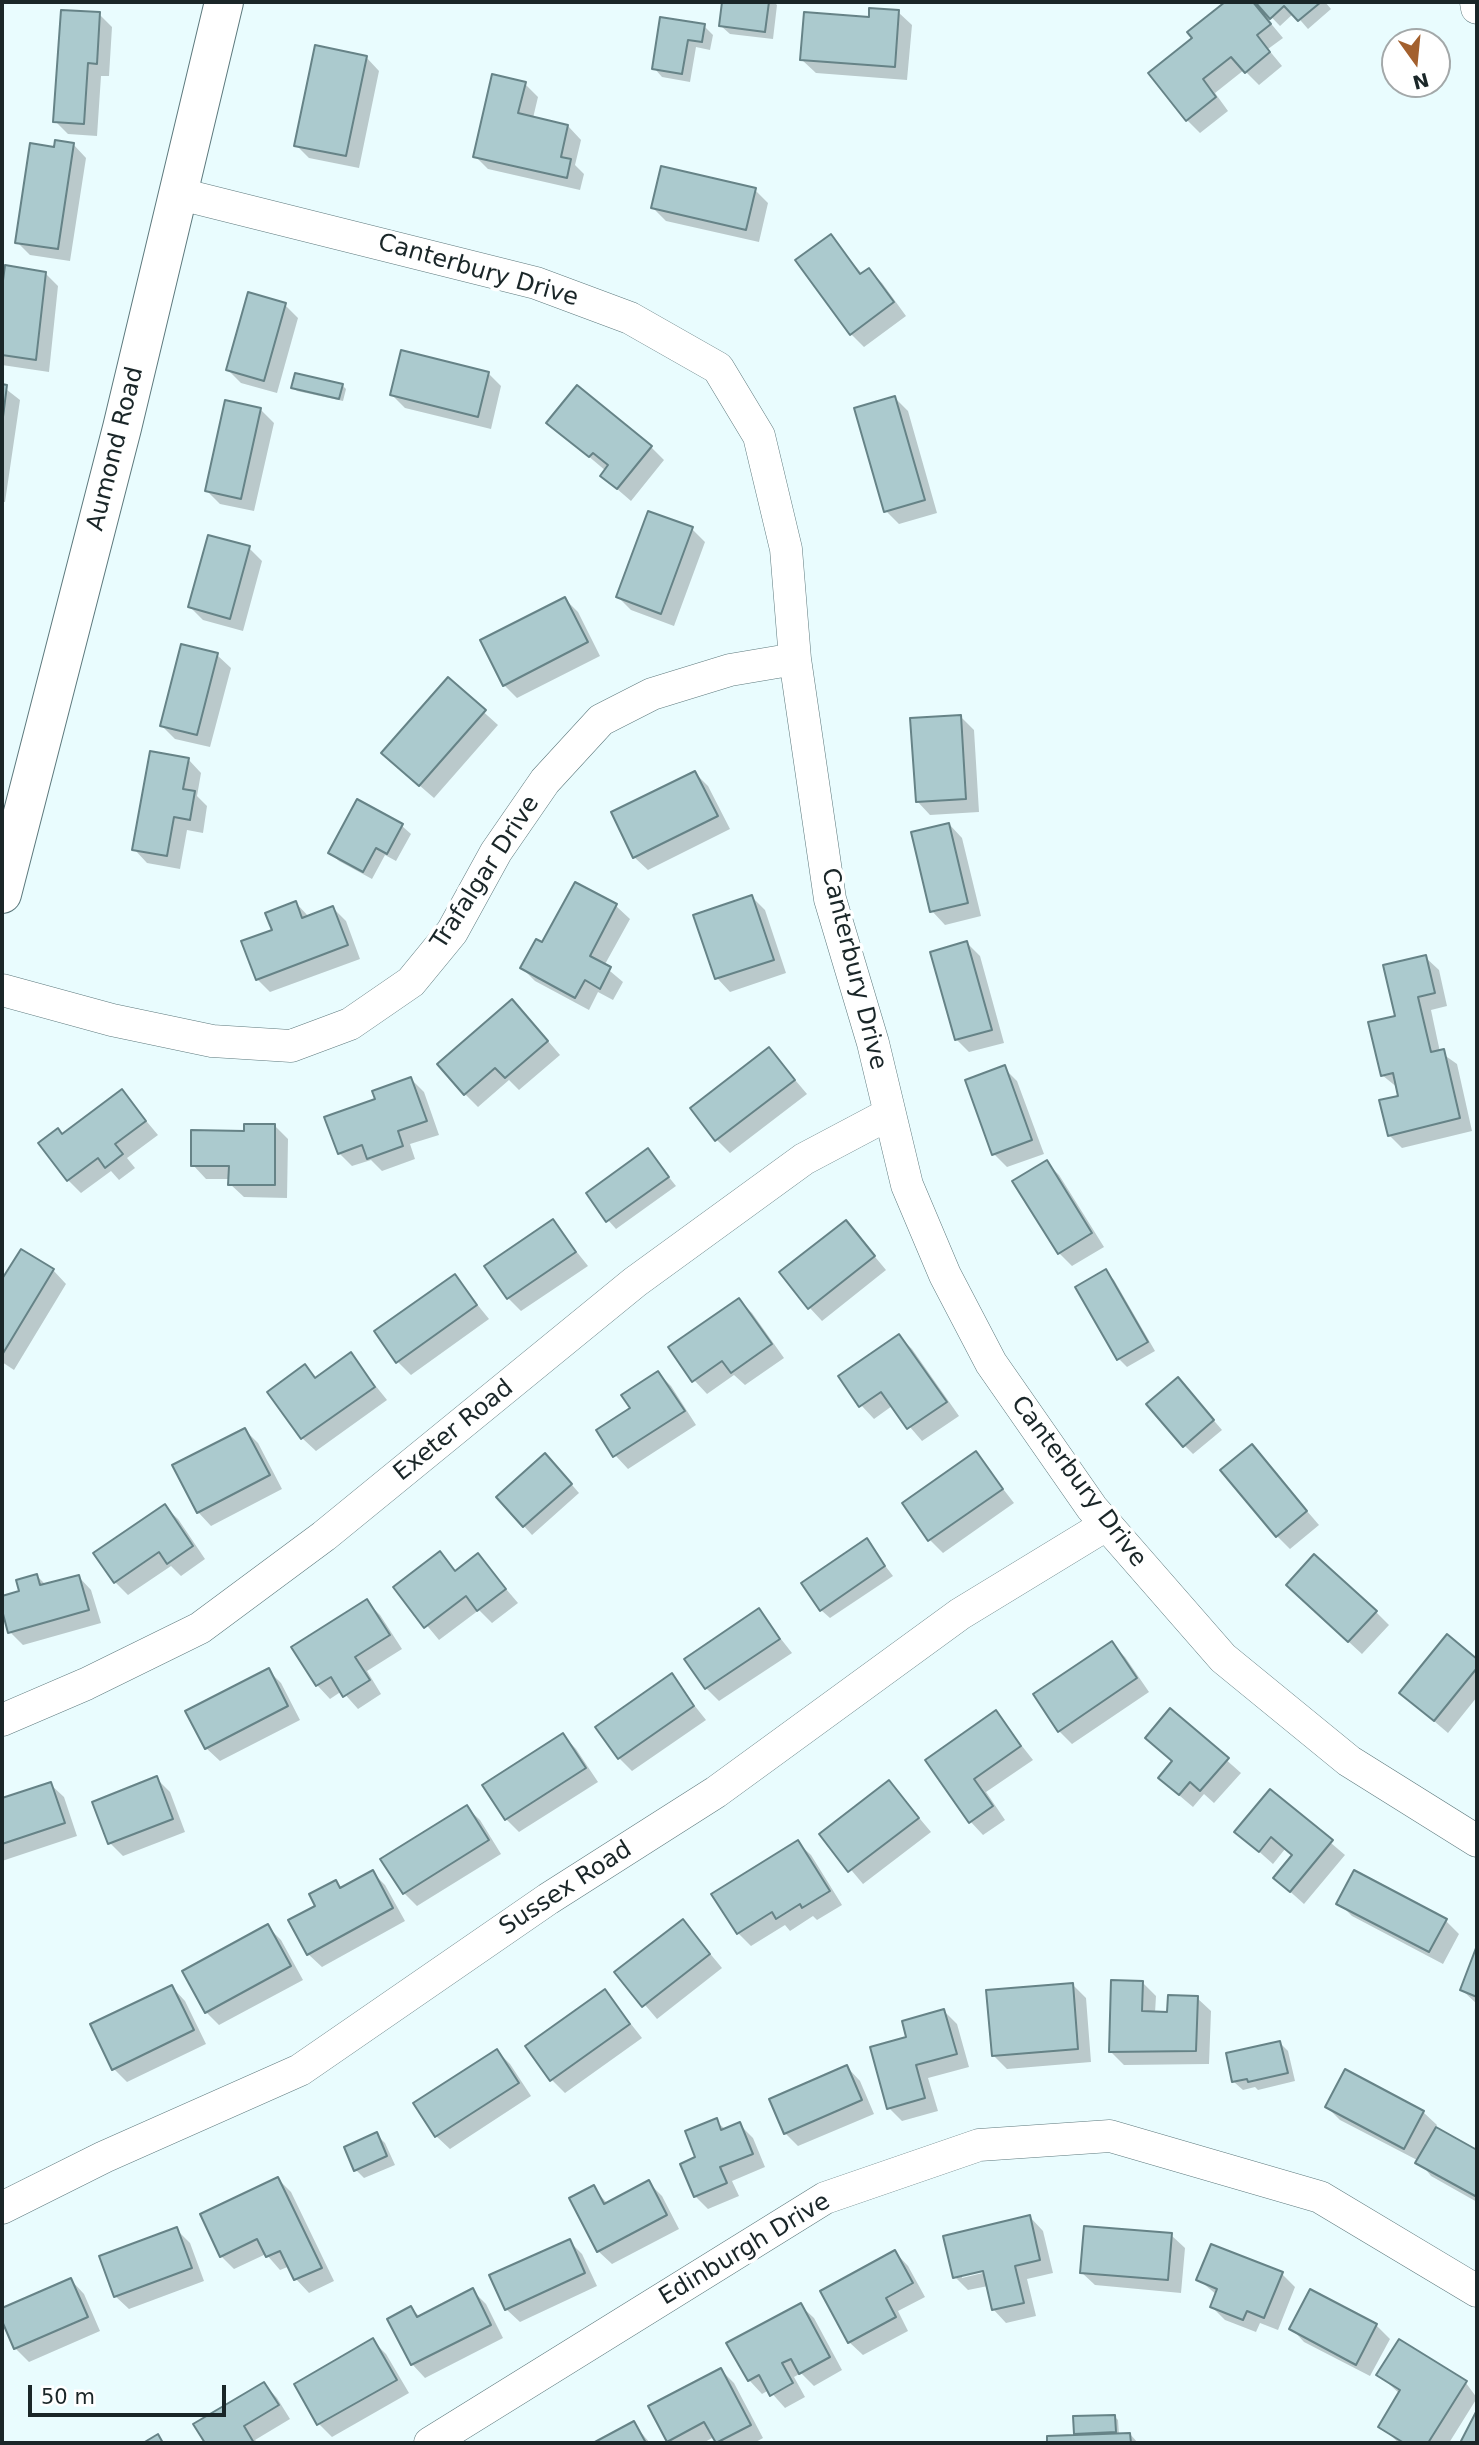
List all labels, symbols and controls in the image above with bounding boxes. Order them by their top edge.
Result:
north arrow [1381,28,1451,98]
text: N [1410,69,1431,94]
street label: Canterbury Drive [375,229,581,313]
street label: Aumond Road [82,364,150,534]
street label: Trafalgar Drive [426,791,546,955]
street label: Canterbury Drive [814,865,892,1073]
street label: Exeter Road [388,1374,520,1488]
street label: Canterbury Drive [1004,1391,1152,1573]
street label: Sussex Road [494,1836,638,1942]
street label: Edinburgh Drive [654,2188,836,2312]
scale bar [32,2372,229,2416]
text: 50 m [41,2385,95,2409]

